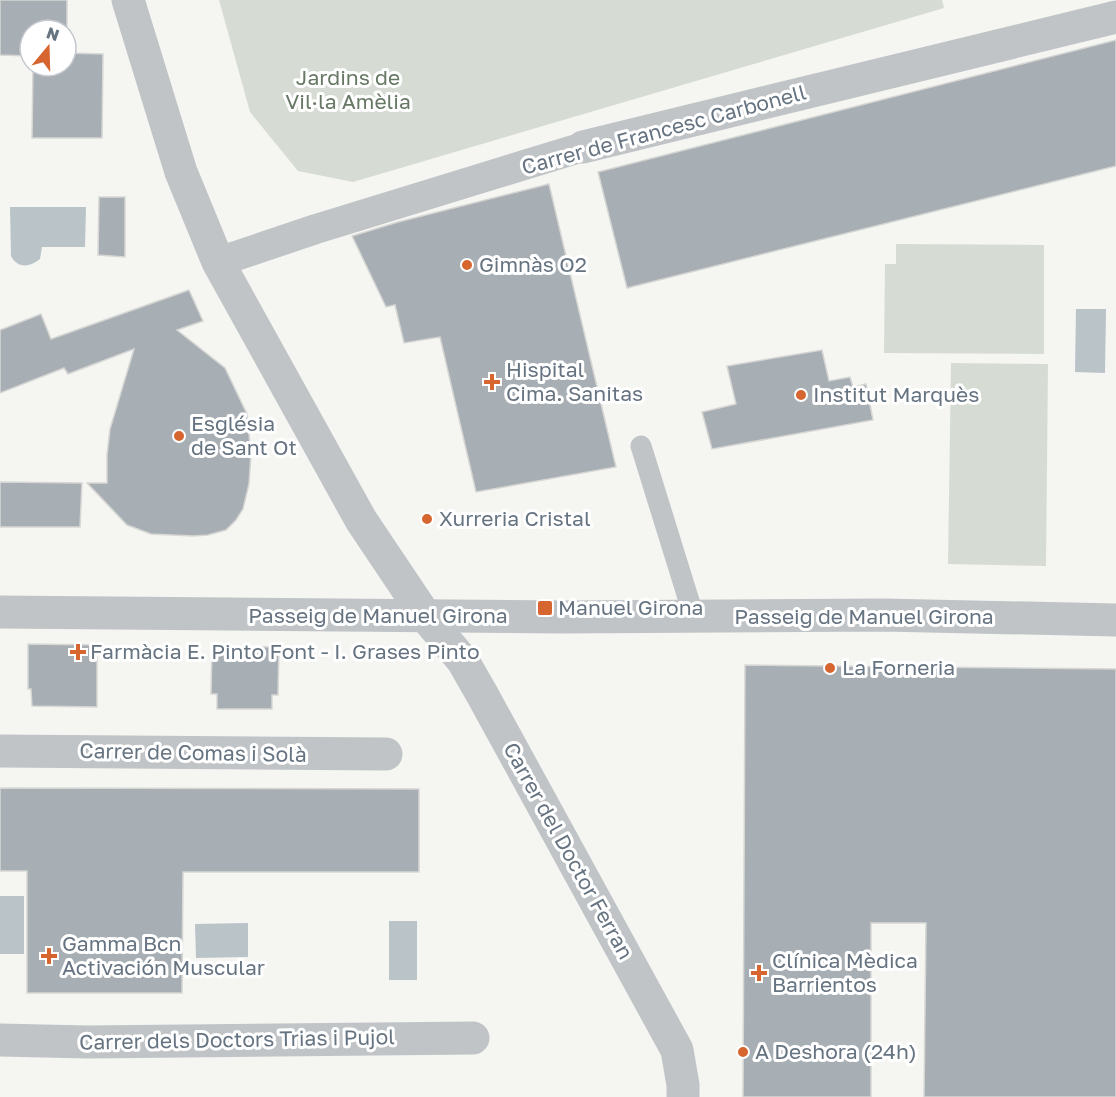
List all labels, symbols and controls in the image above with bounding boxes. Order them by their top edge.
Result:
north arrow [18,18,78,78]
text: N [44,22,62,45]
park label: Jardins de Vil·la Amèlia [285,64,411,114]
street label: Carrer de Francesc Carbonell [519,79,809,180]
place label: Gimnàs O2 [479,251,587,277]
marker: Gimnàs O2 [460,258,474,272]
place label: Hispital Cima. Sanitas [506,356,643,406]
marker: Hispital Cima. Sanitas [483,373,501,391]
place label: Institut Marquès [813,381,979,407]
marker: Institut Marquès [794,388,808,402]
place label: Església de Sant Ot [191,410,297,460]
marker: Església de Sant Ot [172,429,186,443]
place label: Xurreria Cristal [439,505,591,531]
marker: Xurreria Cristal [420,512,434,526]
place label: Manuel Girona [558,594,704,620]
marker: Manuel Girona [536,599,554,617]
street label: Passeig de Manuel Girona [248,602,508,628]
street label: Passeig de Manuel Girona [734,603,994,629]
place label: Farmàcia E. Pinto Font - I. Grases Pinto [90,638,480,664]
marker: Farmàcia E. Pinto Font - I. Grases Pinto [71,645,85,659]
place label: La Forneria [842,654,955,680]
marker: La Forneria [823,661,837,675]
street label: Carrer de Comas i Solà [79,737,307,767]
street label: Carrer del Doctor Ferran [498,738,639,963]
place label: Gamma Bcn Activación Muscular [62,930,265,980]
marker: Gamma Bcn Activación Muscular [40,947,58,965]
place label: Clínica Mèdica Barrientos [772,947,918,997]
marker: Clínica Mèdica Barrientos [750,964,768,982]
street label: Carrer dels Doctors Trias i Pujol [79,1023,395,1055]
place label: A Deshora (24h) [755,1038,917,1064]
marker: A Deshora (24h) [736,1045,750,1059]

